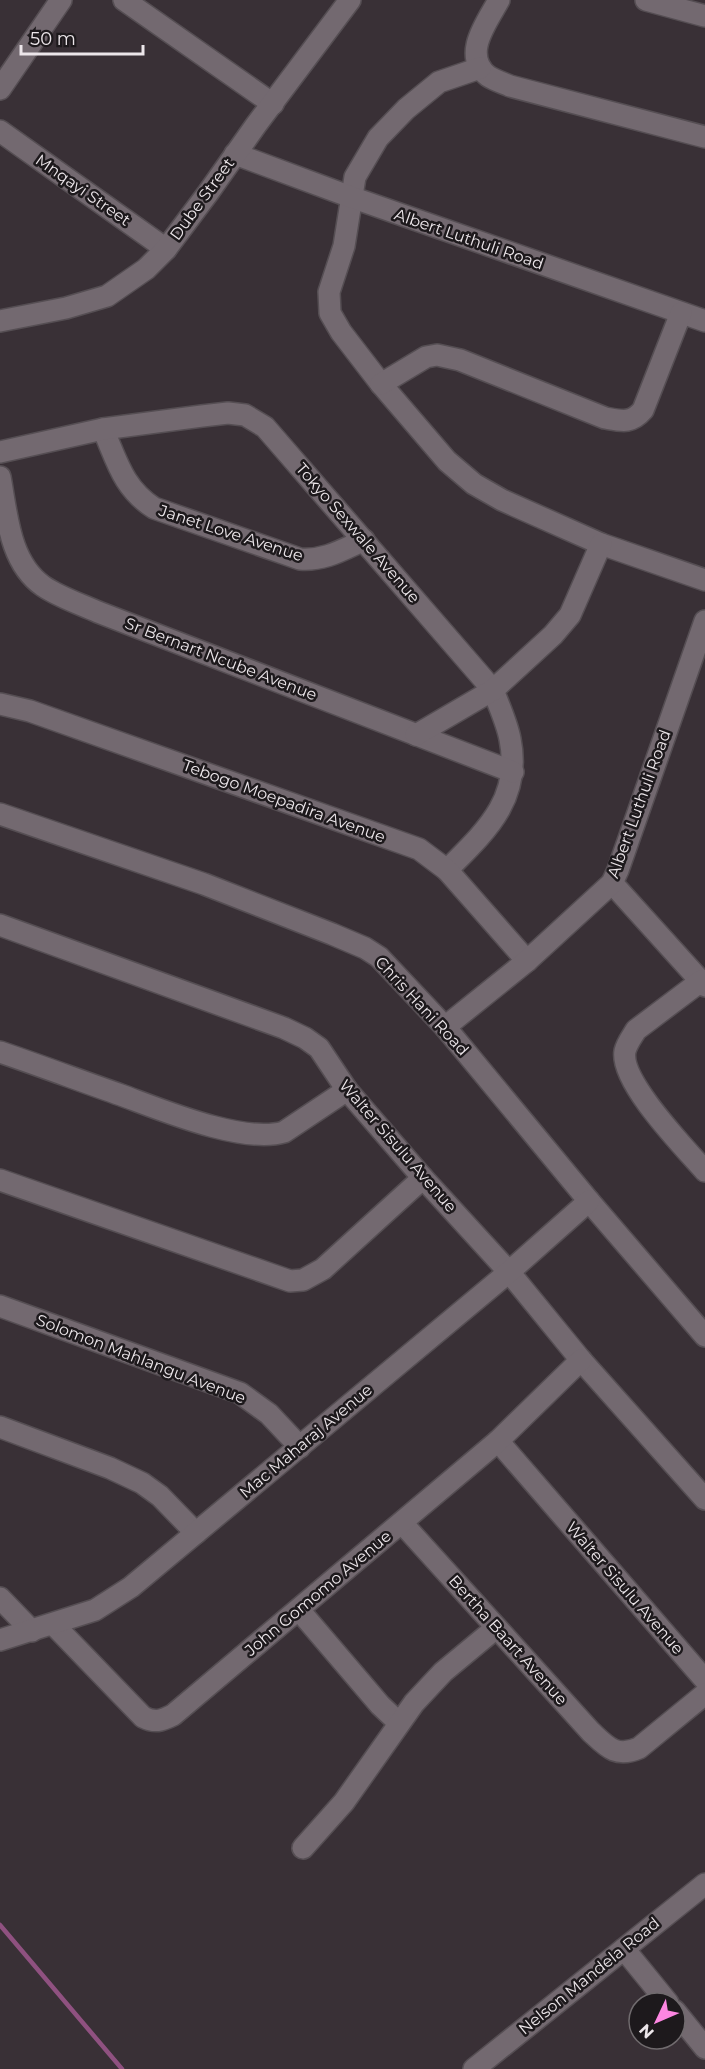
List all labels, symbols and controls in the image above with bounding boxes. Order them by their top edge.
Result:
scale bar [21,18,142,56]
text: 50 m [30,28,76,50]
street label: Mnqayi Street [32,150,135,230]
street label: Dube Street [166,154,239,244]
street label: Albert Luthuli Road [392,205,546,273]
street label: Tokyo Sexwale Avenue [292,459,424,607]
street label: Janet Love Avenue [156,500,305,565]
street label: Sr Bernart Ncube Avenue [122,614,320,704]
street label: Albert Luthuli Road [603,727,675,881]
street label: Tebogo Moepadira Avenue [180,755,388,847]
street label: Chris Hani Road [371,953,473,1059]
street label: Walter Sisulu Avenue [335,1076,461,1216]
street label: Solomon Mahlangu Avenue [34,1310,248,1408]
street label: Mac Maharaj Avenue [236,1380,376,1502]
street label: Walter Sisulu Avenue [562,1518,688,1658]
street label: John Gomomo Avenue [240,1526,395,1660]
street label: Bertha Baart Avenue [445,1571,571,1709]
street label: Nelson Mandela Road [515,1913,663,2039]
north arrow [627,1991,687,2051]

